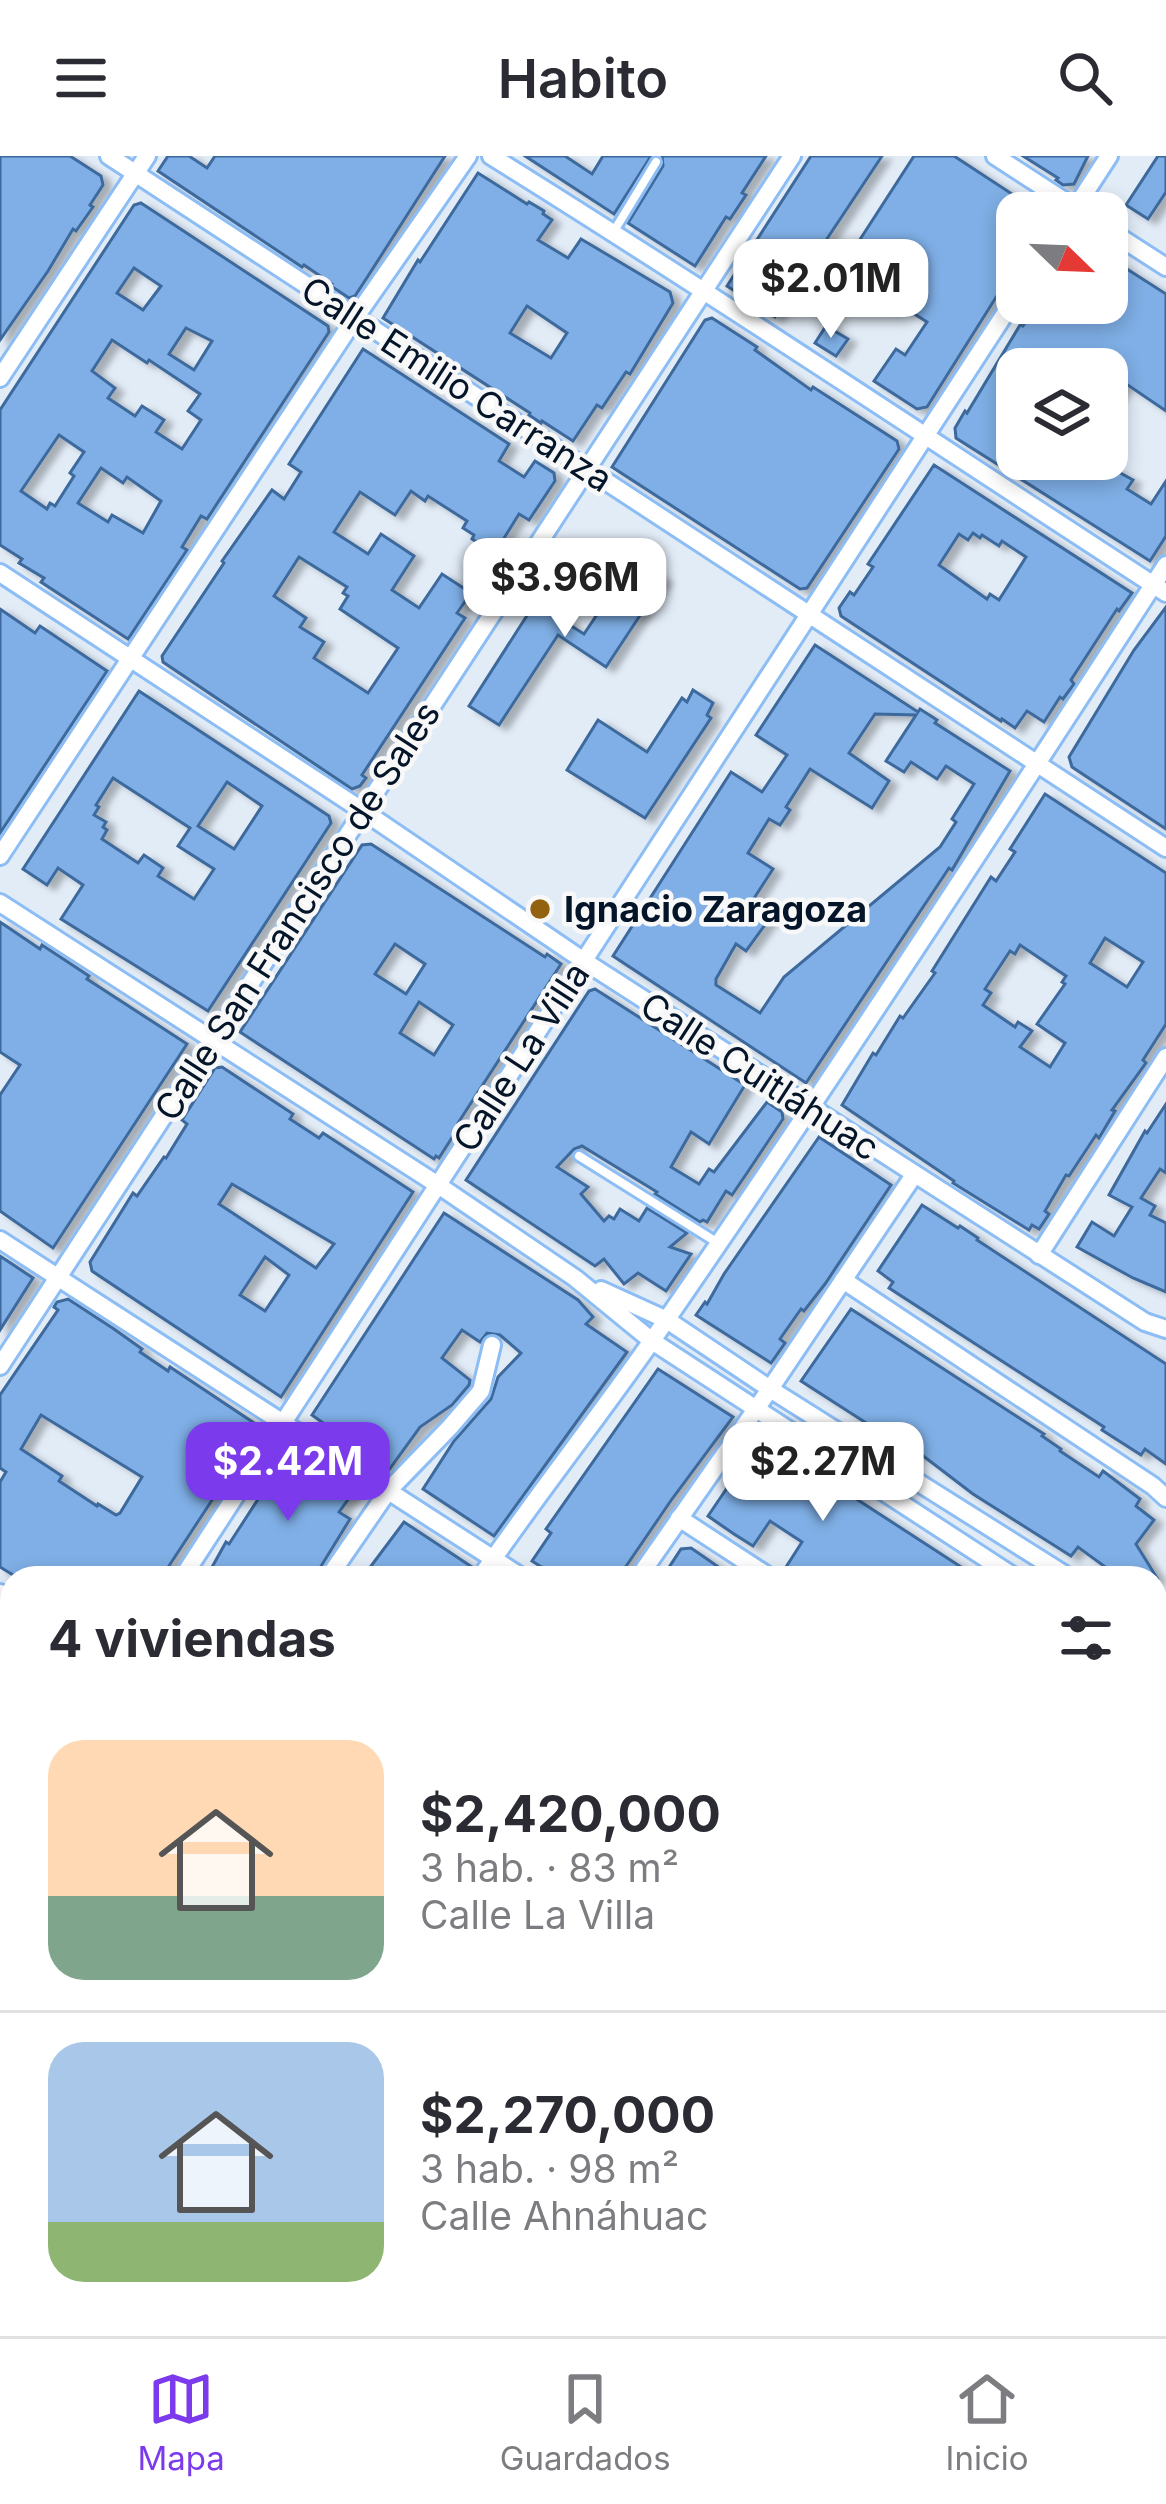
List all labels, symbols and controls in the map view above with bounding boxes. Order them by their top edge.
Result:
icon: menu [48,45,114,111]
icon: search [1052,45,1118,111]
text: Habito [498,46,668,111]
north arrow [996,192,1128,324]
map controls [996,192,1128,480]
pin: $2.01M [733,239,929,341]
text: $2.01M [760,254,902,301]
street label: Calle Emilio Carranza [293,267,621,501]
button: layers [996,348,1128,480]
pin: $3.96M [467,538,663,640]
text: $3.96M [490,553,640,600]
street label: Calle San Francisco de Sales [145,693,449,1129]
place label: Ignacio Zaragoza [564,887,867,931]
marker: Ignacio Zaragoza [527,896,553,922]
street label: Calle La Villa [443,954,599,1160]
street label: Calle Cuitláhuac [633,983,887,1169]
pin: $2.42M [190,1422,386,1524]
pin: $2.27M [725,1422,921,1524]
text: $2.42M [213,1437,363,1484]
text: $2.27M [750,1437,896,1484]
icon: filters [1053,1605,1119,1671]
text: 4 viviendas [48,1608,336,1669]
text: $2,420,000 [420,1783,721,1844]
icon: home [144,1788,288,1932]
text: 3 hab. · 83 m² [420,1844,679,1891]
text: Calle La Villa [420,1891,655,1938]
text: $2,270,000 [420,2084,715,2145]
icon: home [144,2090,288,2234]
text: 3 hab. · 98 m² [420,2145,679,2192]
text: Calle Ahnáhuac [420,2192,708,2239]
tab: Mapa [137,2366,225,2478]
tab: Guardados [500,2366,671,2478]
tab: Inicio [946,2366,1029,2478]

